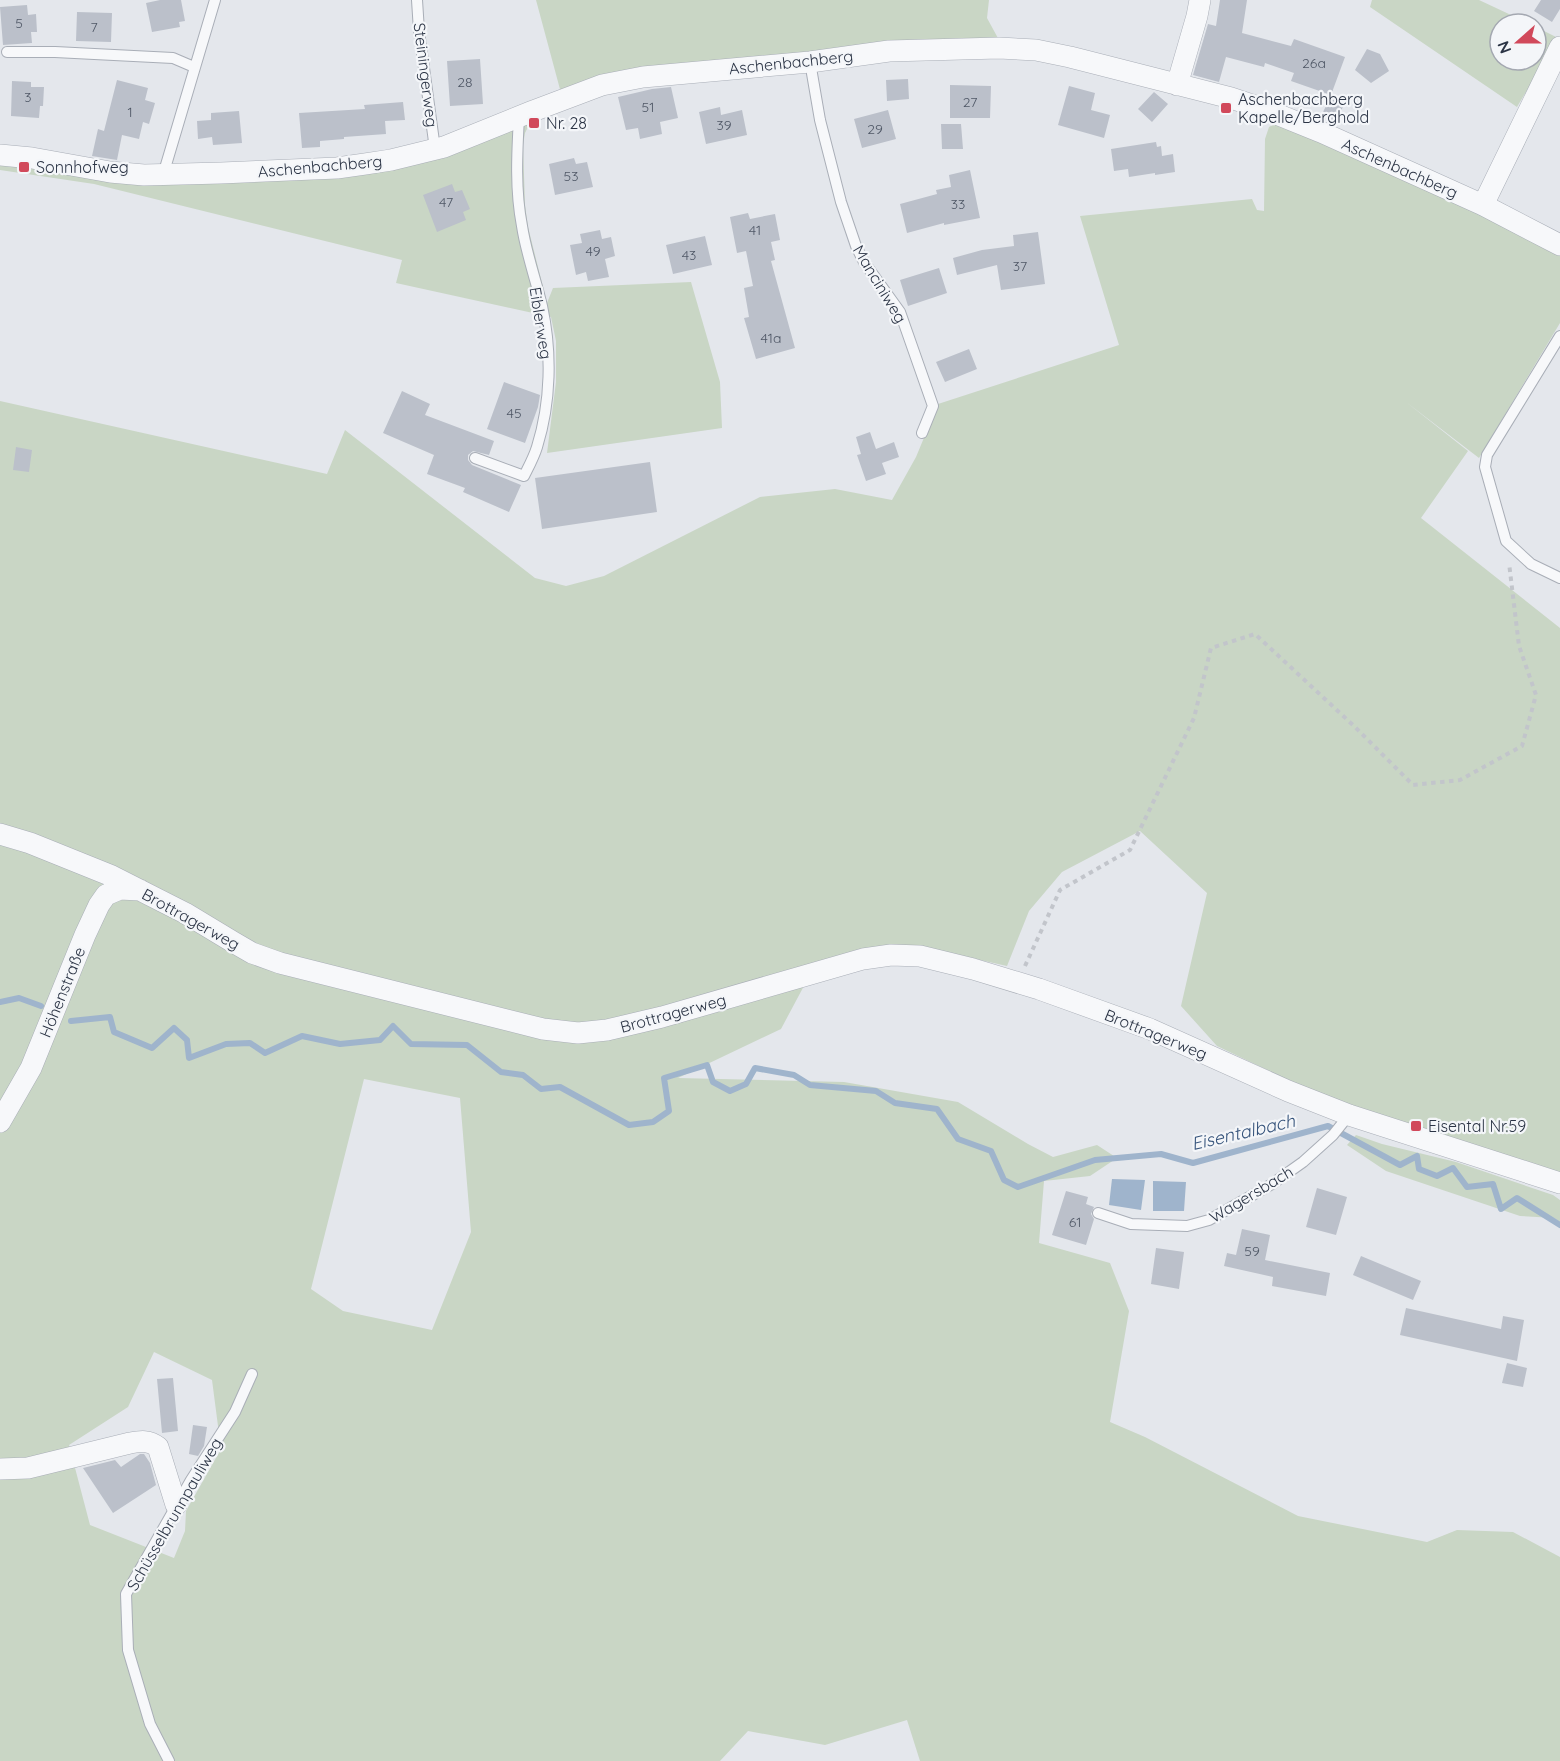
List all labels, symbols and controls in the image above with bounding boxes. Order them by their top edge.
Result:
north arrow [1488,12,1548,72]
house number: 5 [15,14,23,32]
house number: 7 [90,18,98,36]
street label: Steiningerweg [410,21,442,129]
text: N [1493,38,1515,56]
street label: Aschenbachberg [728,46,854,78]
house number: 26a [1302,54,1326,72]
house number: 28 [457,73,473,91]
house number: 3 [24,88,32,106]
place label: Aschenbachberg Kapelle/Berghold [1238,89,1369,127]
house number: 27 [963,93,977,111]
house number: 51 [642,98,654,116]
marker: Aschenbachberg Kapelle/Berghold [1219,101,1233,115]
house number: 1 [127,103,133,121]
place label: Nr. 28 [546,113,587,133]
marker: Nr. 28 [527,116,541,130]
house number: 39 [716,116,732,134]
house number: 29 [867,120,883,138]
street label: Aschenbachberg [1339,133,1461,203]
street label: Aschenbachberg [257,151,383,181]
place label: Sonnhofweg [36,157,129,177]
marker: Sonnhofweg [17,160,31,174]
house number: 53 [564,167,578,185]
house number: 47 [439,193,453,211]
house number: 33 [951,195,965,213]
house number: 41 [749,221,761,239]
street label: Manciniweg [849,241,911,327]
house number: 49 [586,242,601,260]
house number: 43 [682,246,696,264]
house number: 37 [1013,257,1027,275]
street label: Eiblerweg [525,286,557,360]
house number: 41a [761,329,781,347]
house number: 45 [506,404,522,422]
street label: Brottragerweg [138,884,244,954]
street label: Höhenstraße [35,944,89,1040]
street label: Brottragerweg [618,989,728,1037]
street label: Brottragerweg [1102,1004,1210,1064]
water label: Eisentalbach [1189,1109,1298,1155]
place label: Eisental Nr.59 [1428,1116,1526,1136]
marker: Eisental Nr.59 [1409,1119,1423,1133]
street label: Wagersbach [1205,1161,1297,1227]
house number: 61 [1069,1213,1081,1231]
house number: 59 [1244,1242,1260,1260]
street label: Schüsselbrunnpauliweg [122,1434,226,1594]

